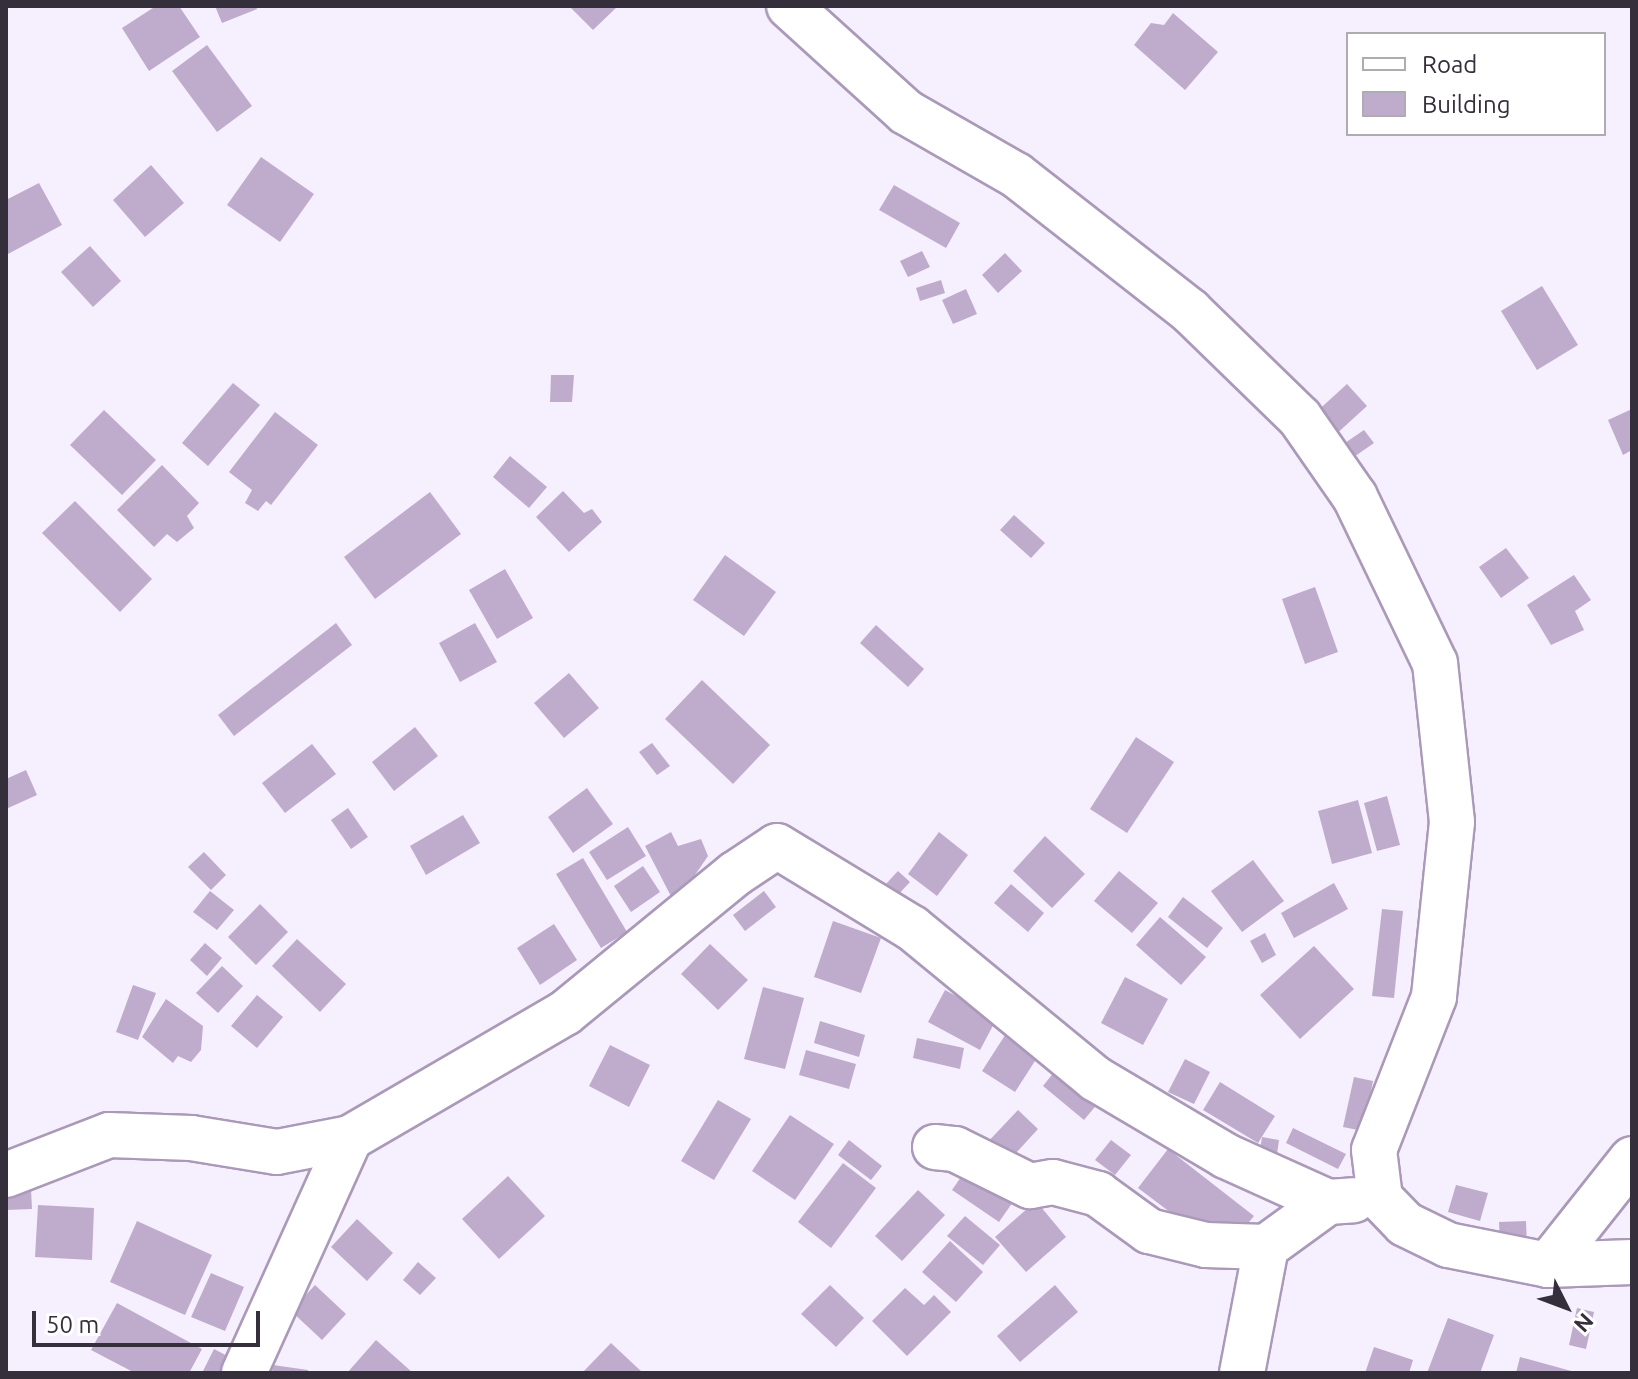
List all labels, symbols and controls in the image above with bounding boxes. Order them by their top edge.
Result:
legend [1346,32,1606,136]
text: Road [1422,51,1477,78]
text: Building [1422,91,1510,118]
north arrow [1526,1267,1606,1347]
scale bar [36,1295,264,1345]
text: N [1569,1309,1599,1338]
text: 50 m [46,1311,99,1338]

